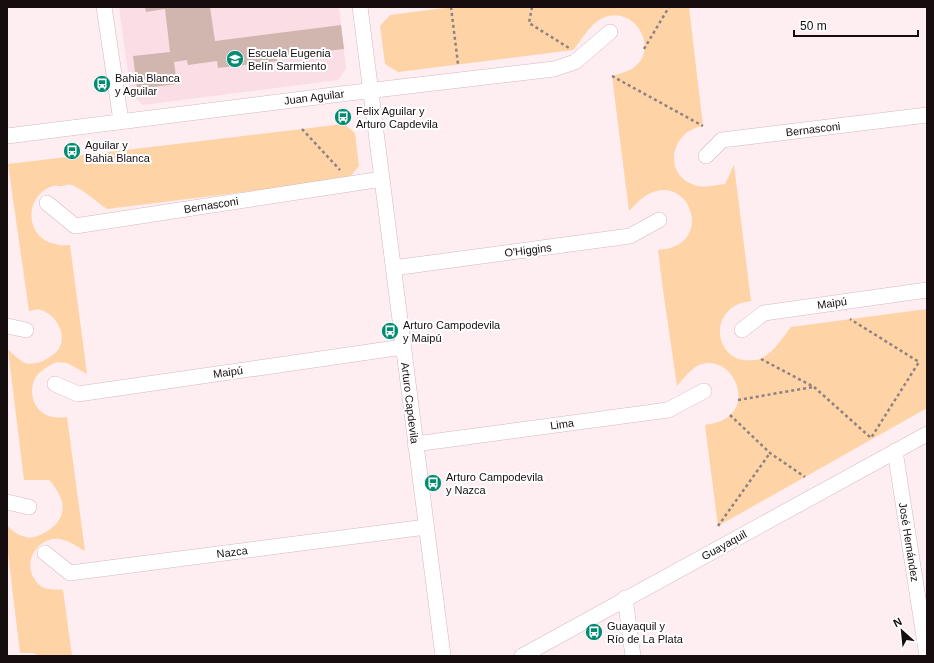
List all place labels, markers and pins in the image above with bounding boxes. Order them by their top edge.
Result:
place label: Escuela Eugenia Belín Sarmiento [248,47,331,72]
school or university icon: Escuela Eugenia Belín Sarmiento [225,49,245,69]
place label: Bahia Blanca y Aguilar [115,72,181,97]
bus stop icon: Bahia Blanca y Aguilar [92,74,112,94]
place label: Felix Aguilar y Arturo Capdevila [356,105,439,130]
bus stop icon: Felix Aguilar y Arturo Capdevila [333,107,353,127]
place label: Aguilar y Bahia Blanca [85,139,151,164]
bus stop icon: Aguilar y Bahia Blanca [62,141,82,161]
place label: Arturo Campodevila y Maipú [403,319,501,344]
bus stop icon: Arturo Campodevila y Maipú [380,321,400,341]
place label: Arturo Campodevila y Nazca [446,471,544,496]
bus stop icon: Arturo Campodevila y Nazca [423,473,443,493]
place label: Guayaquil y Río de La Plata [607,620,684,645]
bus stop icon: Guayaquil y Río de La Plata [584,622,604,642]

